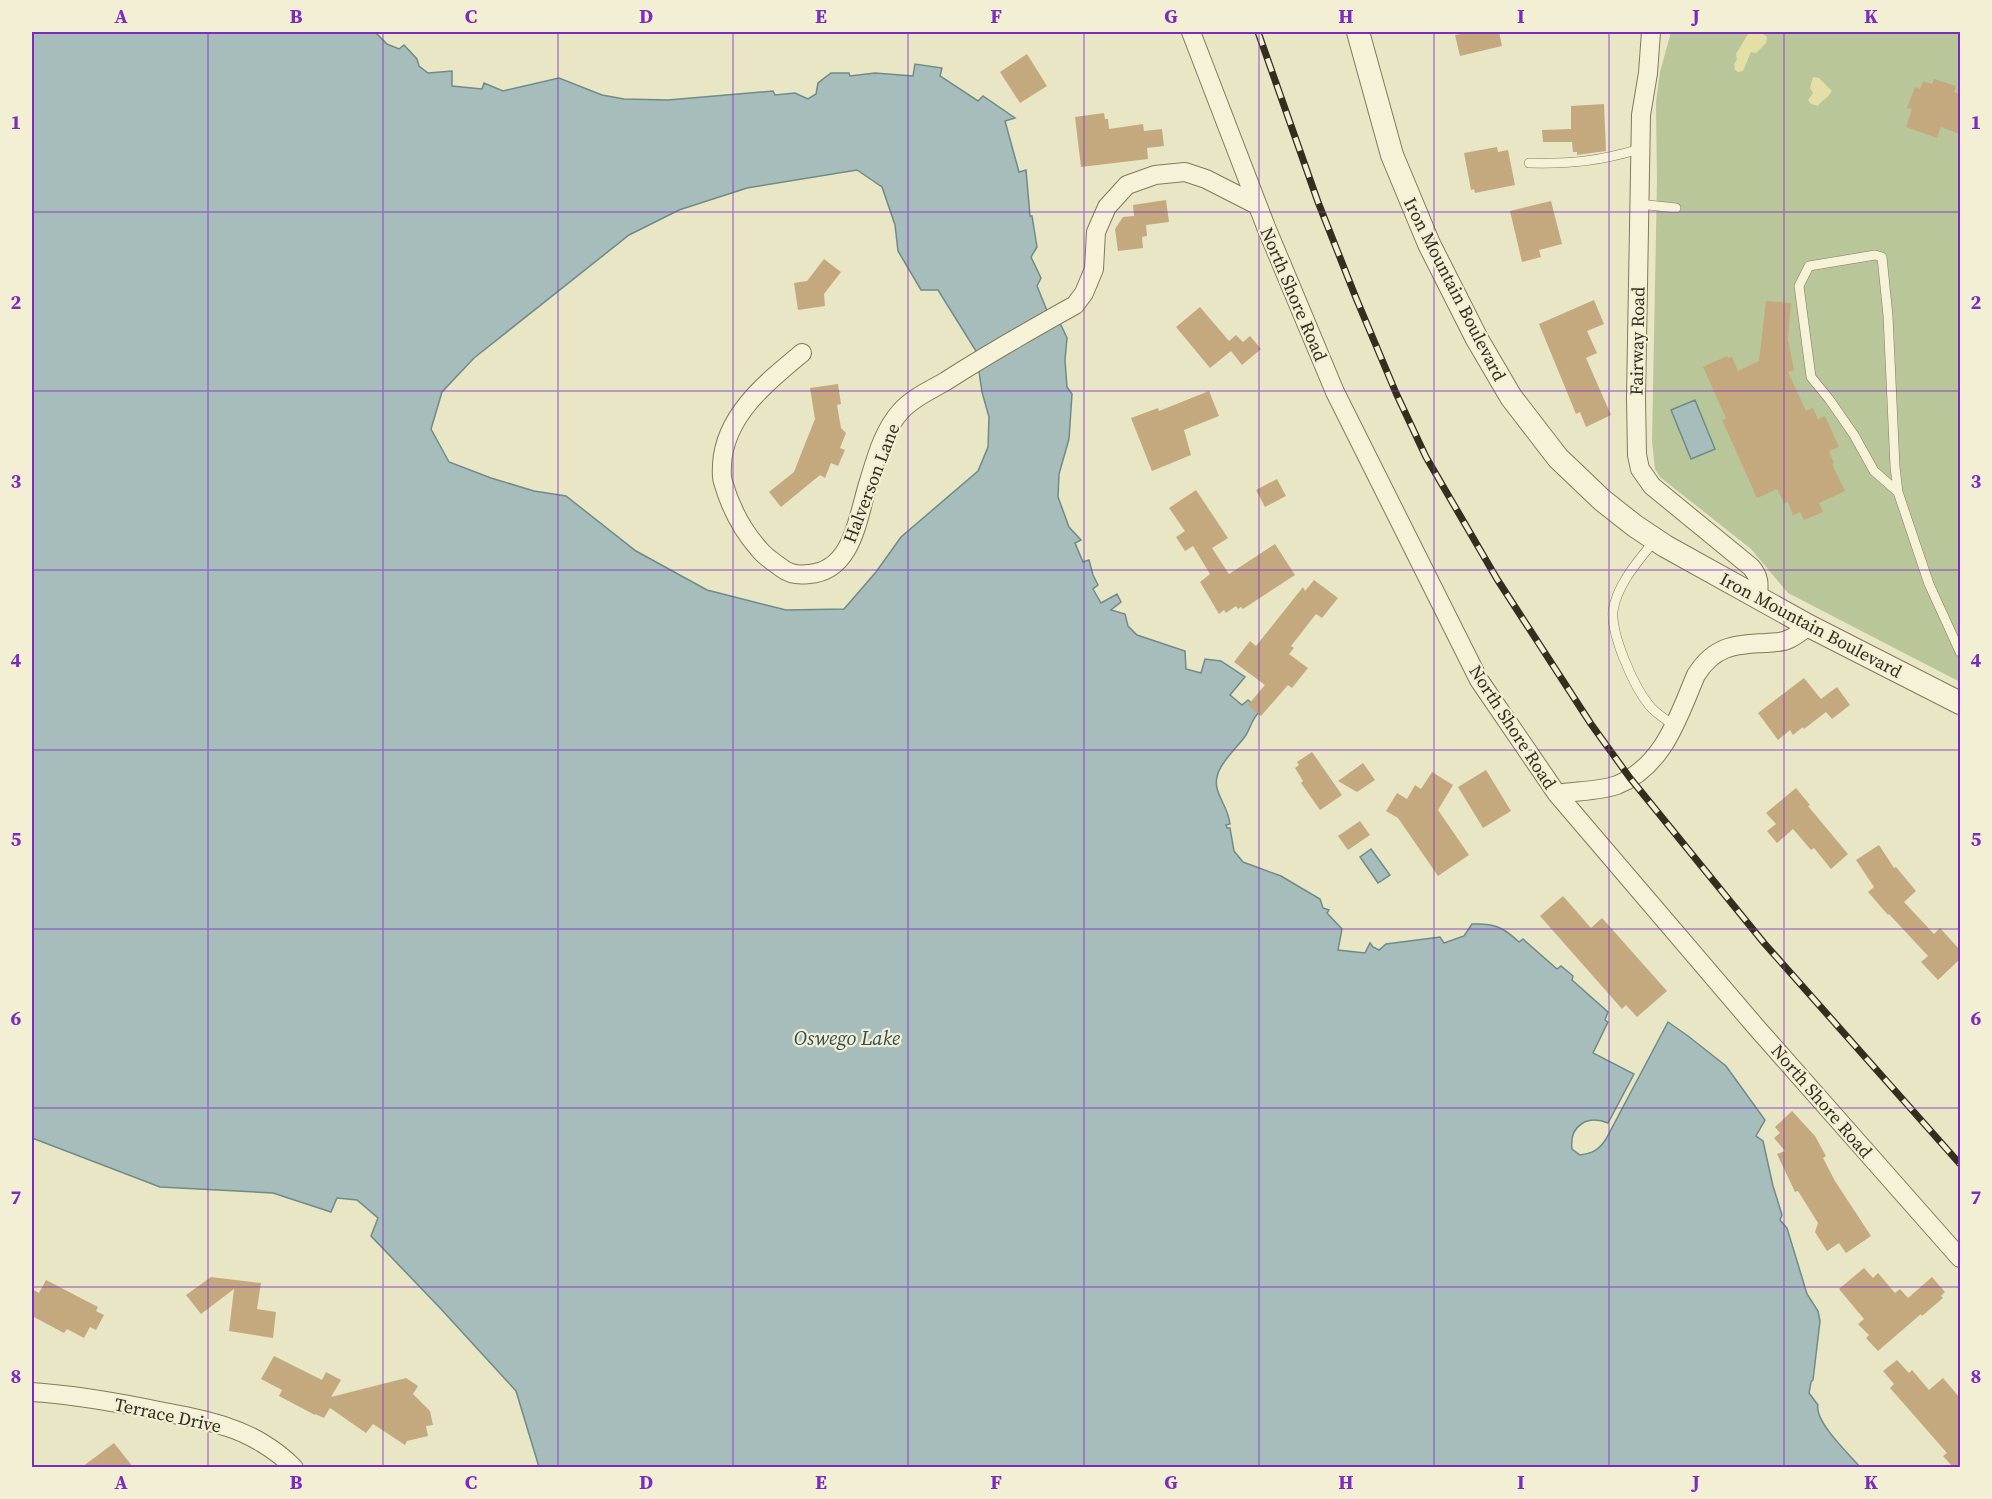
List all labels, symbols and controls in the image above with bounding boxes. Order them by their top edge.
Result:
text: A [114,2,128,30]
text: B [289,2,303,30]
text: C [465,2,477,30]
text: D [639,2,653,30]
text: E [815,2,827,30]
text: F [990,2,1002,30]
text: G [1164,2,1178,30]
text: H [1338,2,1354,30]
text: I [1517,2,1525,30]
text: J [1690,2,1700,30]
text: K [1864,2,1878,30]
text: 1 [11,108,21,136]
text: 1 [1971,108,1981,136]
street label: Iron Mountain Boulevard [1398,193,1512,385]
street label: North Shore Road [1255,223,1333,365]
street label: Fairway Road [1624,286,1650,396]
text: 2 [11,288,22,316]
text: 2 [1971,288,1982,316]
street label: Halverson Lane [837,420,905,546]
text: 3 [11,467,22,495]
text: 3 [1971,467,1982,495]
street label: Iron Mountain Boulevard [1716,566,1906,684]
text: 4 [11,646,22,674]
text: 4 [1971,646,1982,674]
street label: North Shore Road [1464,660,1562,794]
text: 5 [11,825,22,853]
text: 5 [1971,825,1982,853]
text: 6 [11,1004,22,1032]
text: 6 [1971,1004,1982,1032]
water label: Oswego Lake [794,1024,900,1052]
street label: North Shore Road [1766,1039,1878,1163]
text: 7 [11,1183,22,1211]
text: 7 [1971,1183,1982,1211]
text: 8 [11,1362,21,1390]
text: 8 [1971,1362,1981,1390]
street label: Terrace Drive [112,1391,224,1439]
text: A [114,1468,128,1496]
text: B [289,1468,303,1496]
text: C [465,1468,477,1496]
text: D [639,1468,653,1496]
text: E [815,1468,827,1496]
text: F [990,1468,1002,1496]
text: G [1164,1468,1178,1496]
text: H [1338,1468,1354,1496]
text: I [1517,1468,1525,1496]
text: J [1690,1468,1700,1496]
text: K [1864,1468,1878,1496]

